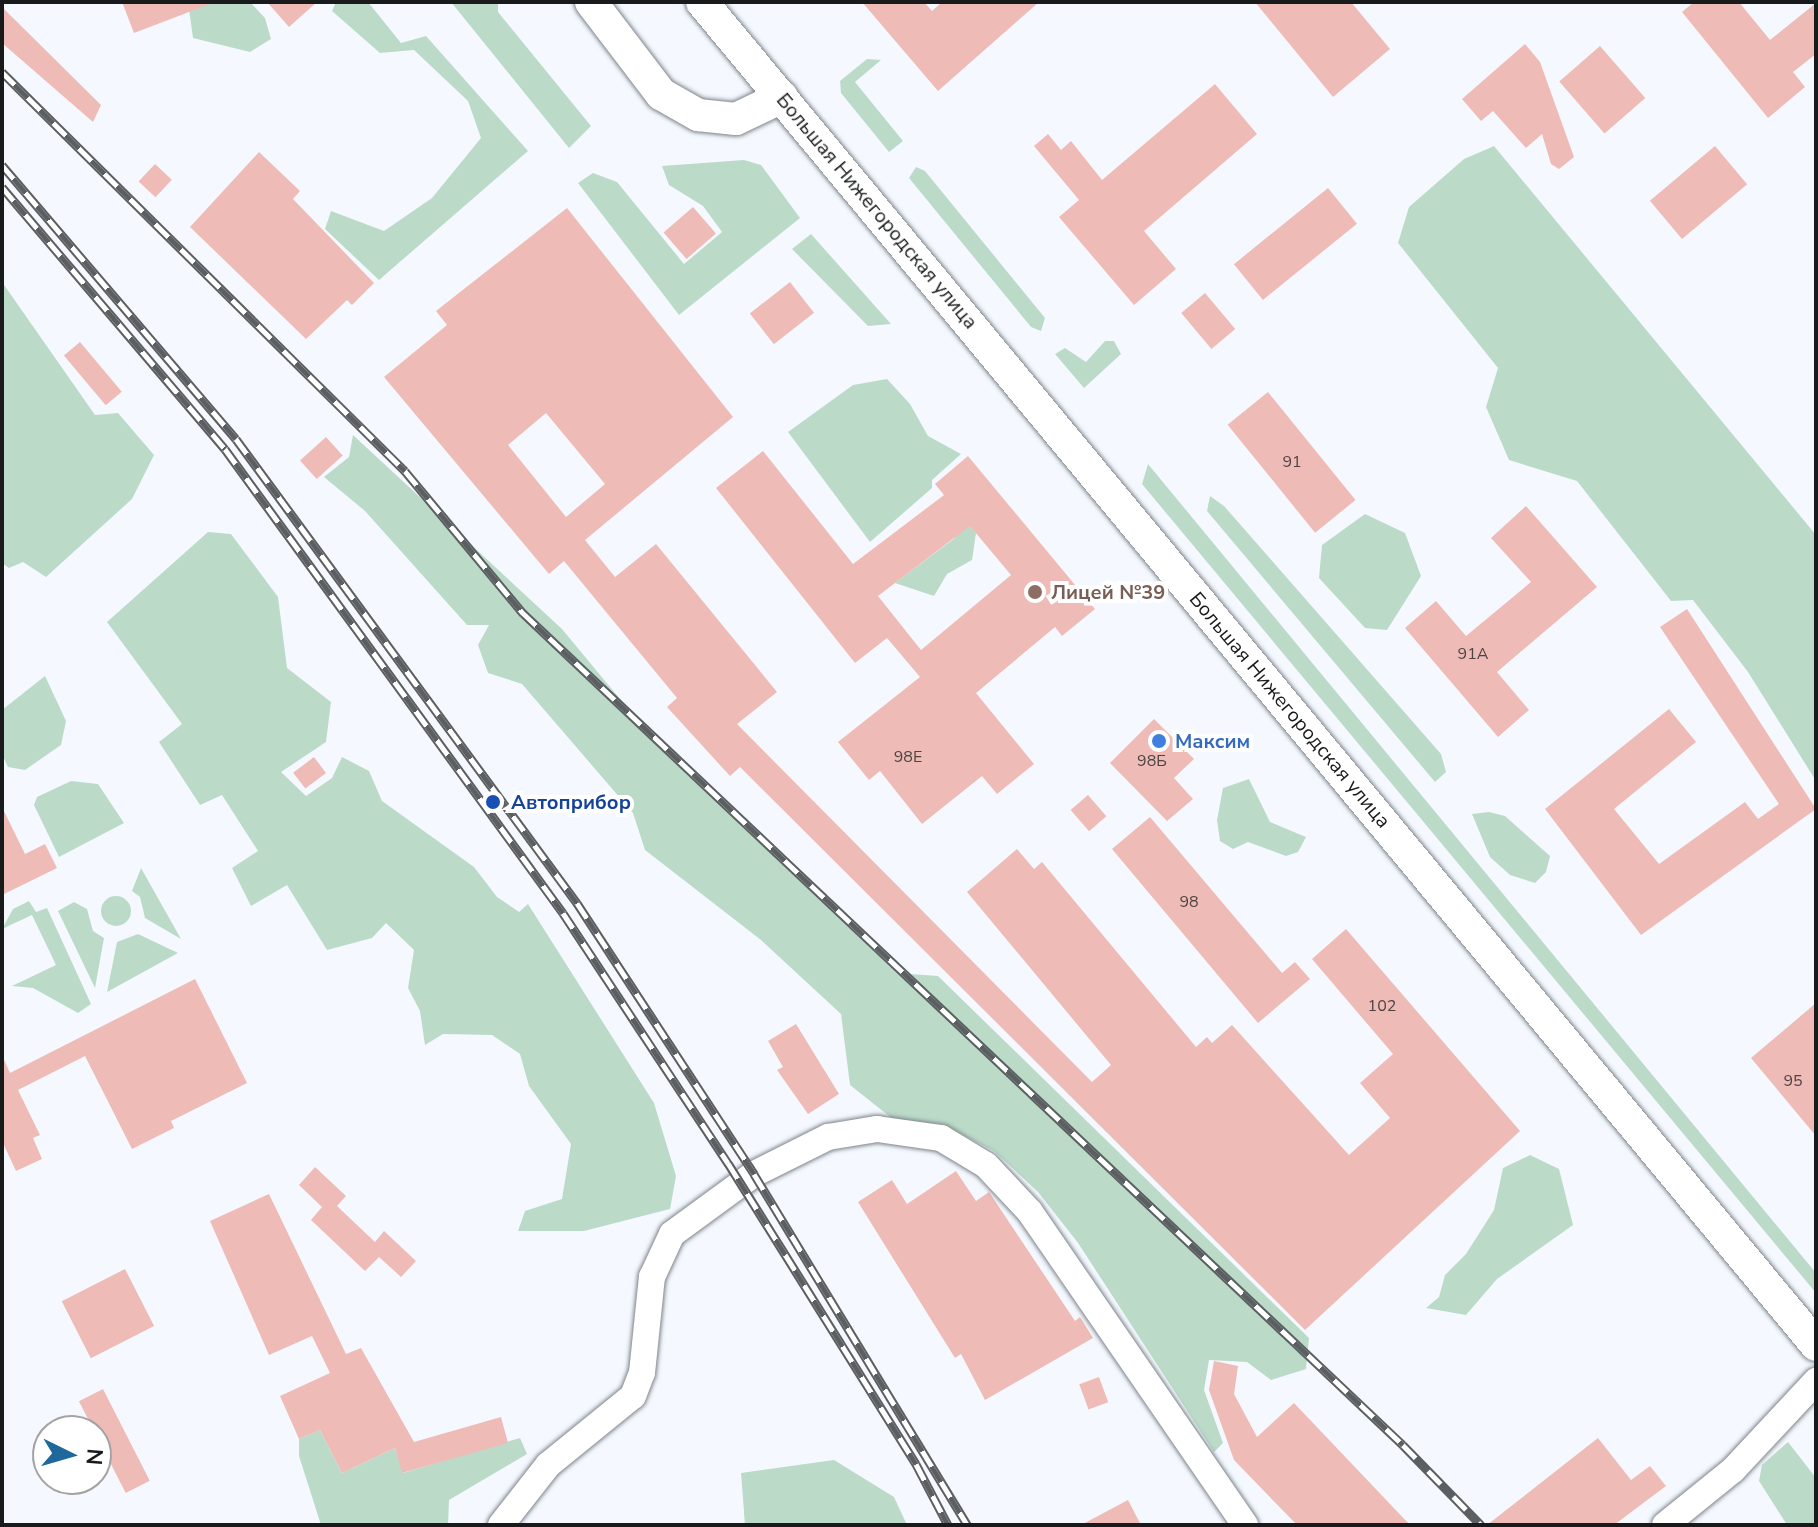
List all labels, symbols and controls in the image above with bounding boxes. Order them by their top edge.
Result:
street label: Большая Нижегородская улица [771,88,983,334]
house number: 91 [1282,452,1302,472]
place label: Лицей №39 [1051,580,1165,604]
marker: Лицей №39 [1026,583,1044,601]
street label: Большая Нижегородская улица [1184,587,1396,833]
house number: 91А [1458,644,1488,664]
place label: Максим [1175,729,1250,753]
marker: Максим [1150,732,1168,750]
house number: 98Е [894,747,922,767]
house number: 98Б [1137,751,1167,771]
place label: Автоприбор [511,790,631,814]
marker: Автоприбор [482,791,504,813]
house number: 98 [1179,892,1199,912]
house number: 102 [1368,996,1396,1016]
house number: 95 [1783,1071,1803,1091]
north arrow [32,1415,112,1495]
text: N [78,1447,110,1466]

